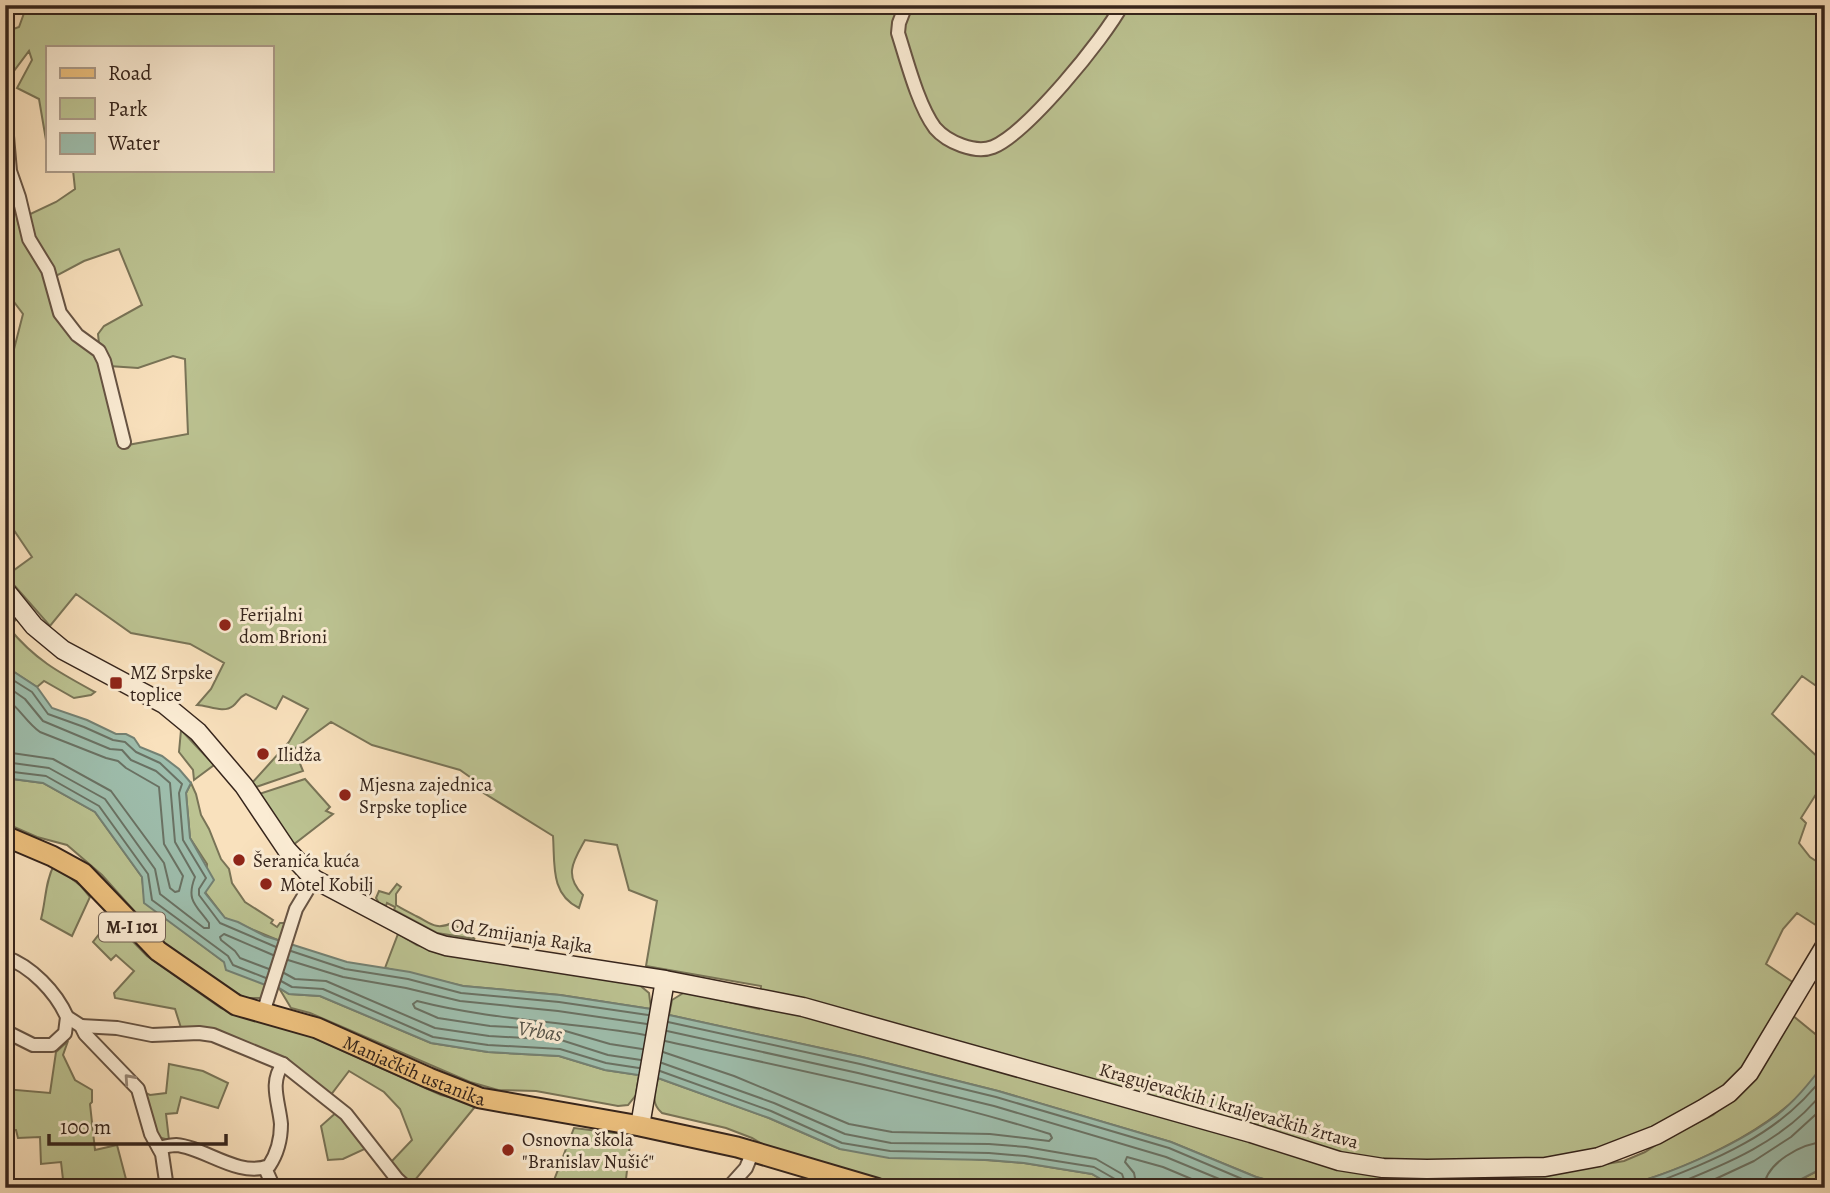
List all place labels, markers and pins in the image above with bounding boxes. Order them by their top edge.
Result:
place label: Ferijalni dom Brioni [239,602,327,650]
marker: Ferijalni dom Brioni [217,617,233,633]
place label: MZ Srpske toplice [130,660,213,708]
marker: MZ Srpske toplice [108,675,124,691]
place label: Ilidža [277,742,322,768]
marker: Ilidža [255,746,271,762]
place label: Mjesna zajednica Srpske toplice [359,772,493,820]
marker: Mjesna zajednica Srpske toplice [337,787,353,803]
place label: Šeranića kuća [253,848,360,874]
marker: Šeranića kuća [231,852,247,868]
place label: Motel Kobilj [280,872,374,898]
marker: Motel Kobilj [258,876,274,892]
place label: Osnovna škola "Branislav Nušić" [522,1127,654,1175]
marker: Osnovna škola "Branislav Nušić" [500,1142,516,1158]

